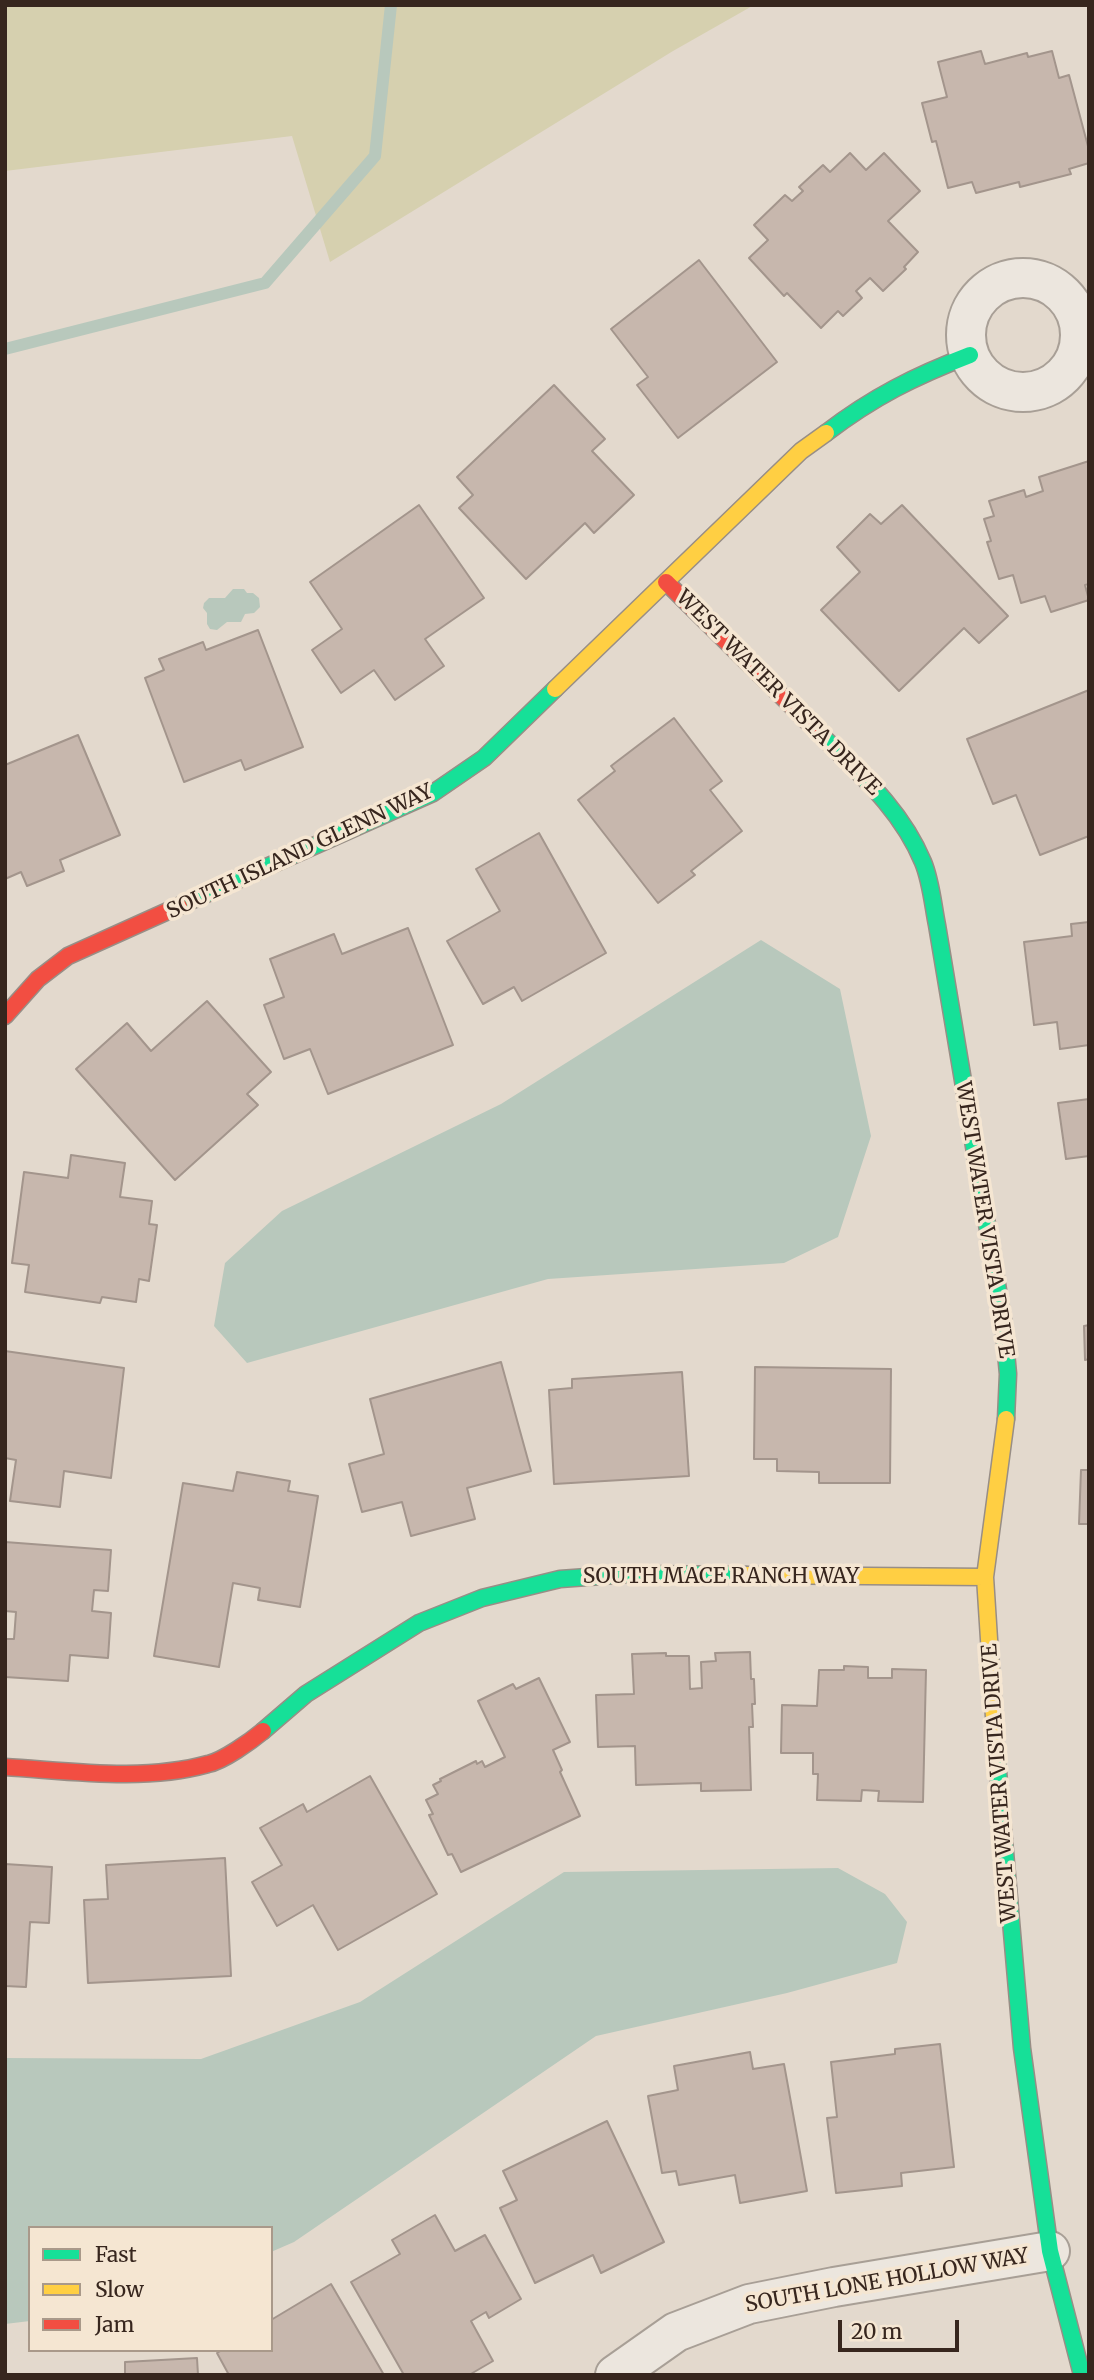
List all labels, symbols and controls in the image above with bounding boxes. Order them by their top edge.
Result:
street label: WEST WATER VISTA DRIVE [670,585,886,801]
street label: SOUTH ISLAND GLENN WAY [163,779,437,925]
street label: WEST WATER VISTA DRIVE [950,1080,1018,1360]
street label: SOUTH MACE RANCH WAY [583,1564,859,1590]
street label: WEST WATER VISTA DRIVE [978,1643,1022,1923]
legend [28,2226,273,2352]
text: Fast [95,2241,137,2268]
street label: SOUTH LONE HOLLOW WAY [743,2244,1031,2318]
text: Slow [95,2276,144,2303]
scale bar [842,2306,963,2350]
text: Jam [95,2311,134,2338]
text: 20 m [851,2318,902,2345]

